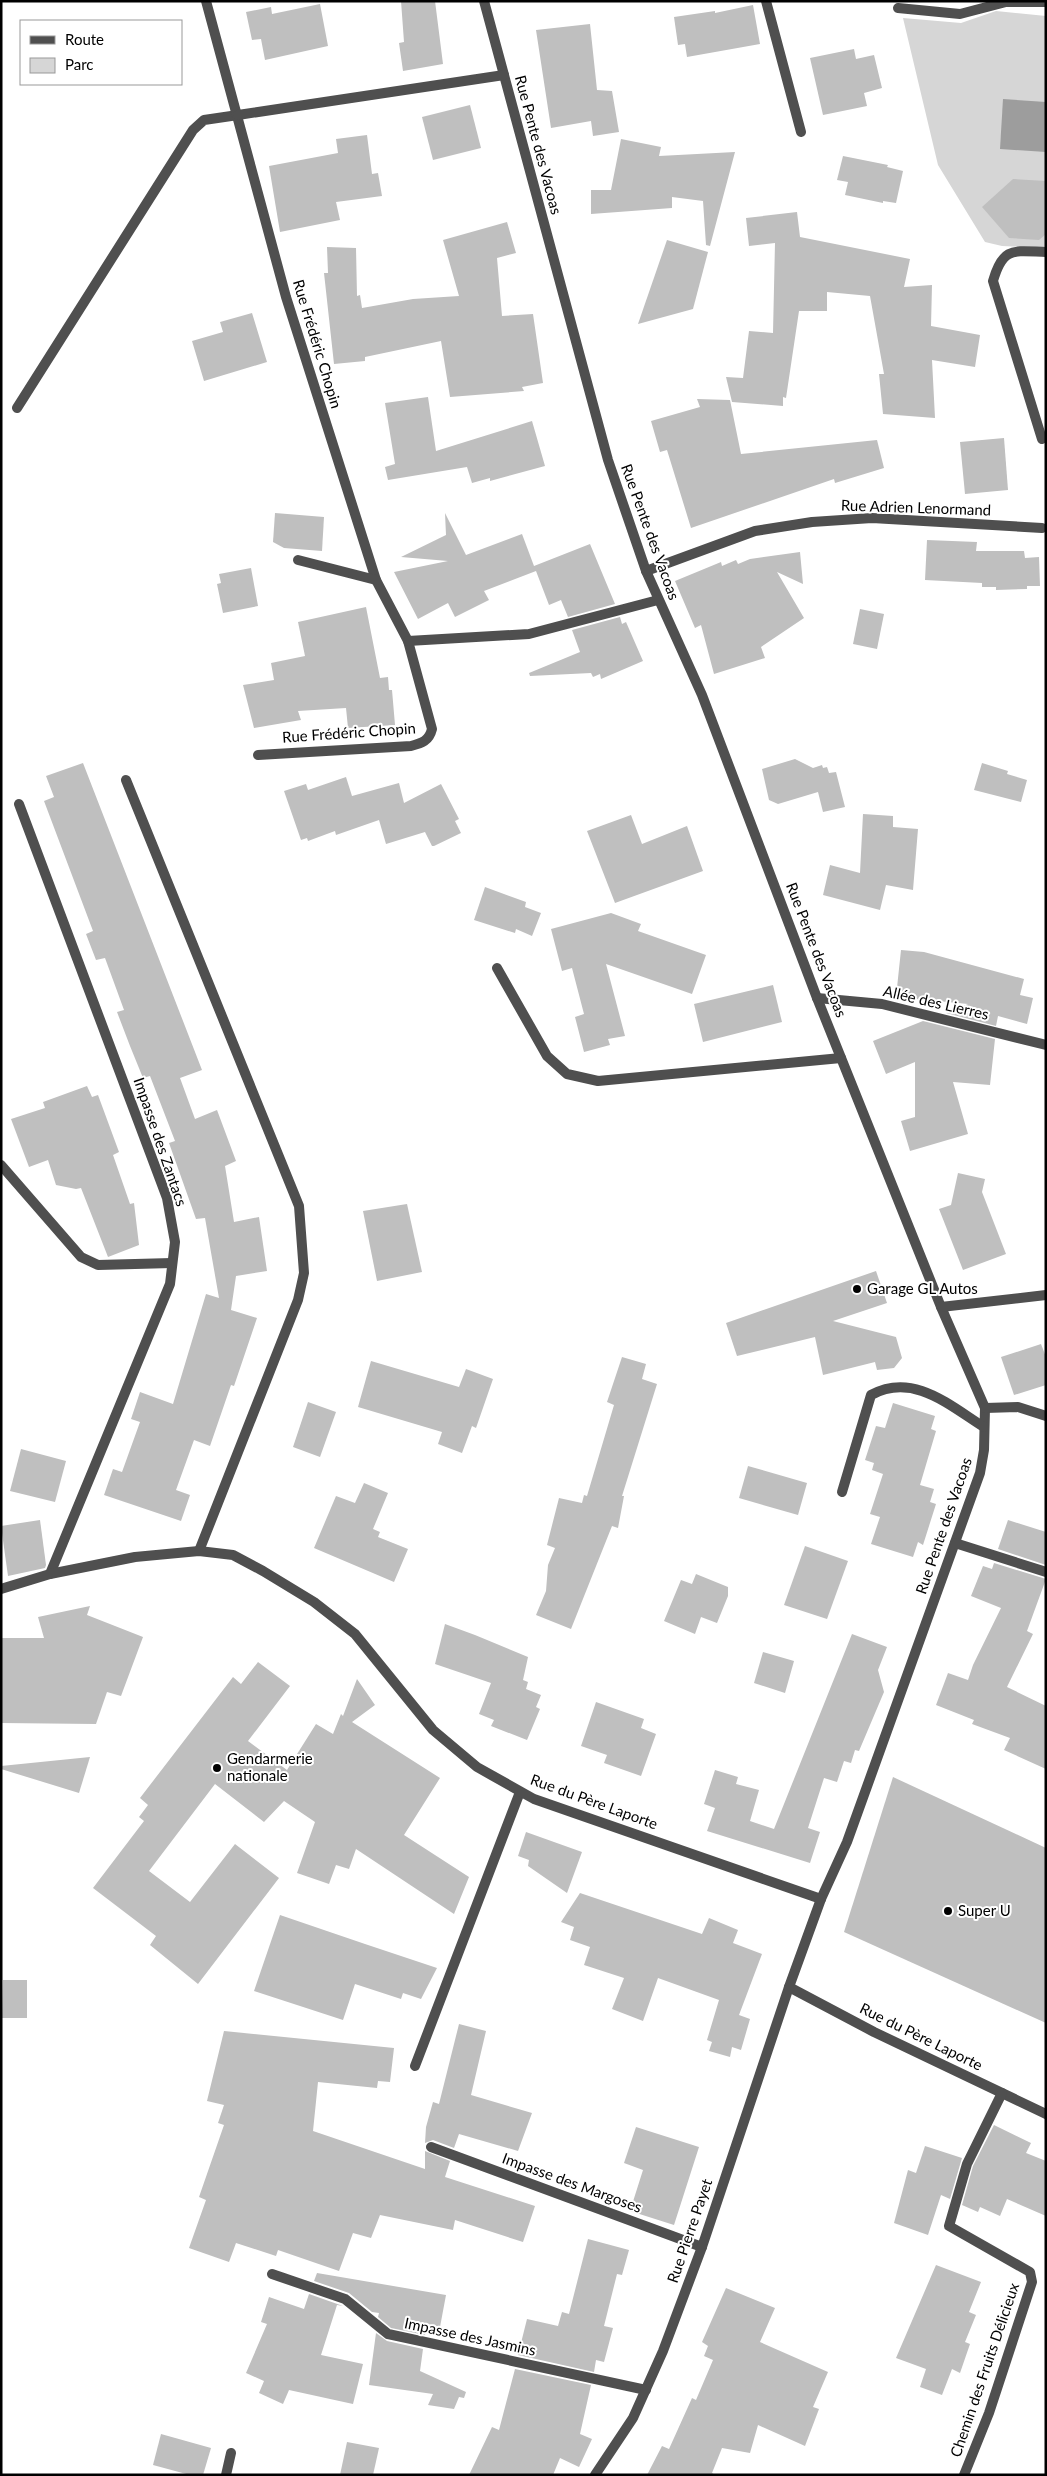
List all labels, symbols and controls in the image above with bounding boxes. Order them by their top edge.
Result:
legend [20,20,182,85]
text: Route [65,30,104,48]
text: Parc [65,55,94,73]
street label: Rue Pente des Vacoas [512,73,566,216]
street label: Rue Frédéric Chopin [290,277,346,410]
street label: Rue Pente des Vacoas [618,461,684,602]
street label: Rue Adrien Lenormand [841,495,991,519]
street label: Rue Frédéric Chopin [282,718,416,746]
street label: Rue Pente des Vacoas [783,880,851,1020]
street label: Allée des Lierres [882,981,991,1023]
street label: Impasse des Zantacs [130,1075,191,1208]
place label: Garage GL Autos [867,1279,978,1297]
marker: Garage GL Autos [851,1283,863,1295]
street label: Rue Pente des Vacoas [911,1455,975,1596]
place label: Gendarmerie nationale [227,1749,313,1784]
marker: Gendarmerie nationale [211,1762,223,1774]
street label: Rue du Père Laporte [528,1770,660,1832]
place label: Super U [958,1901,1011,1919]
marker: Super U [942,1905,954,1917]
street label: Rue du Père Laporte [857,1999,986,2074]
street label: Impasse des Margoses [500,2148,645,2216]
street label: Rue Pierre Payet [663,2176,715,2285]
street label: Chemin des Fruits Délicieux [946,2280,1023,2459]
street label: Impasse des Jasmins [403,2313,538,2359]

